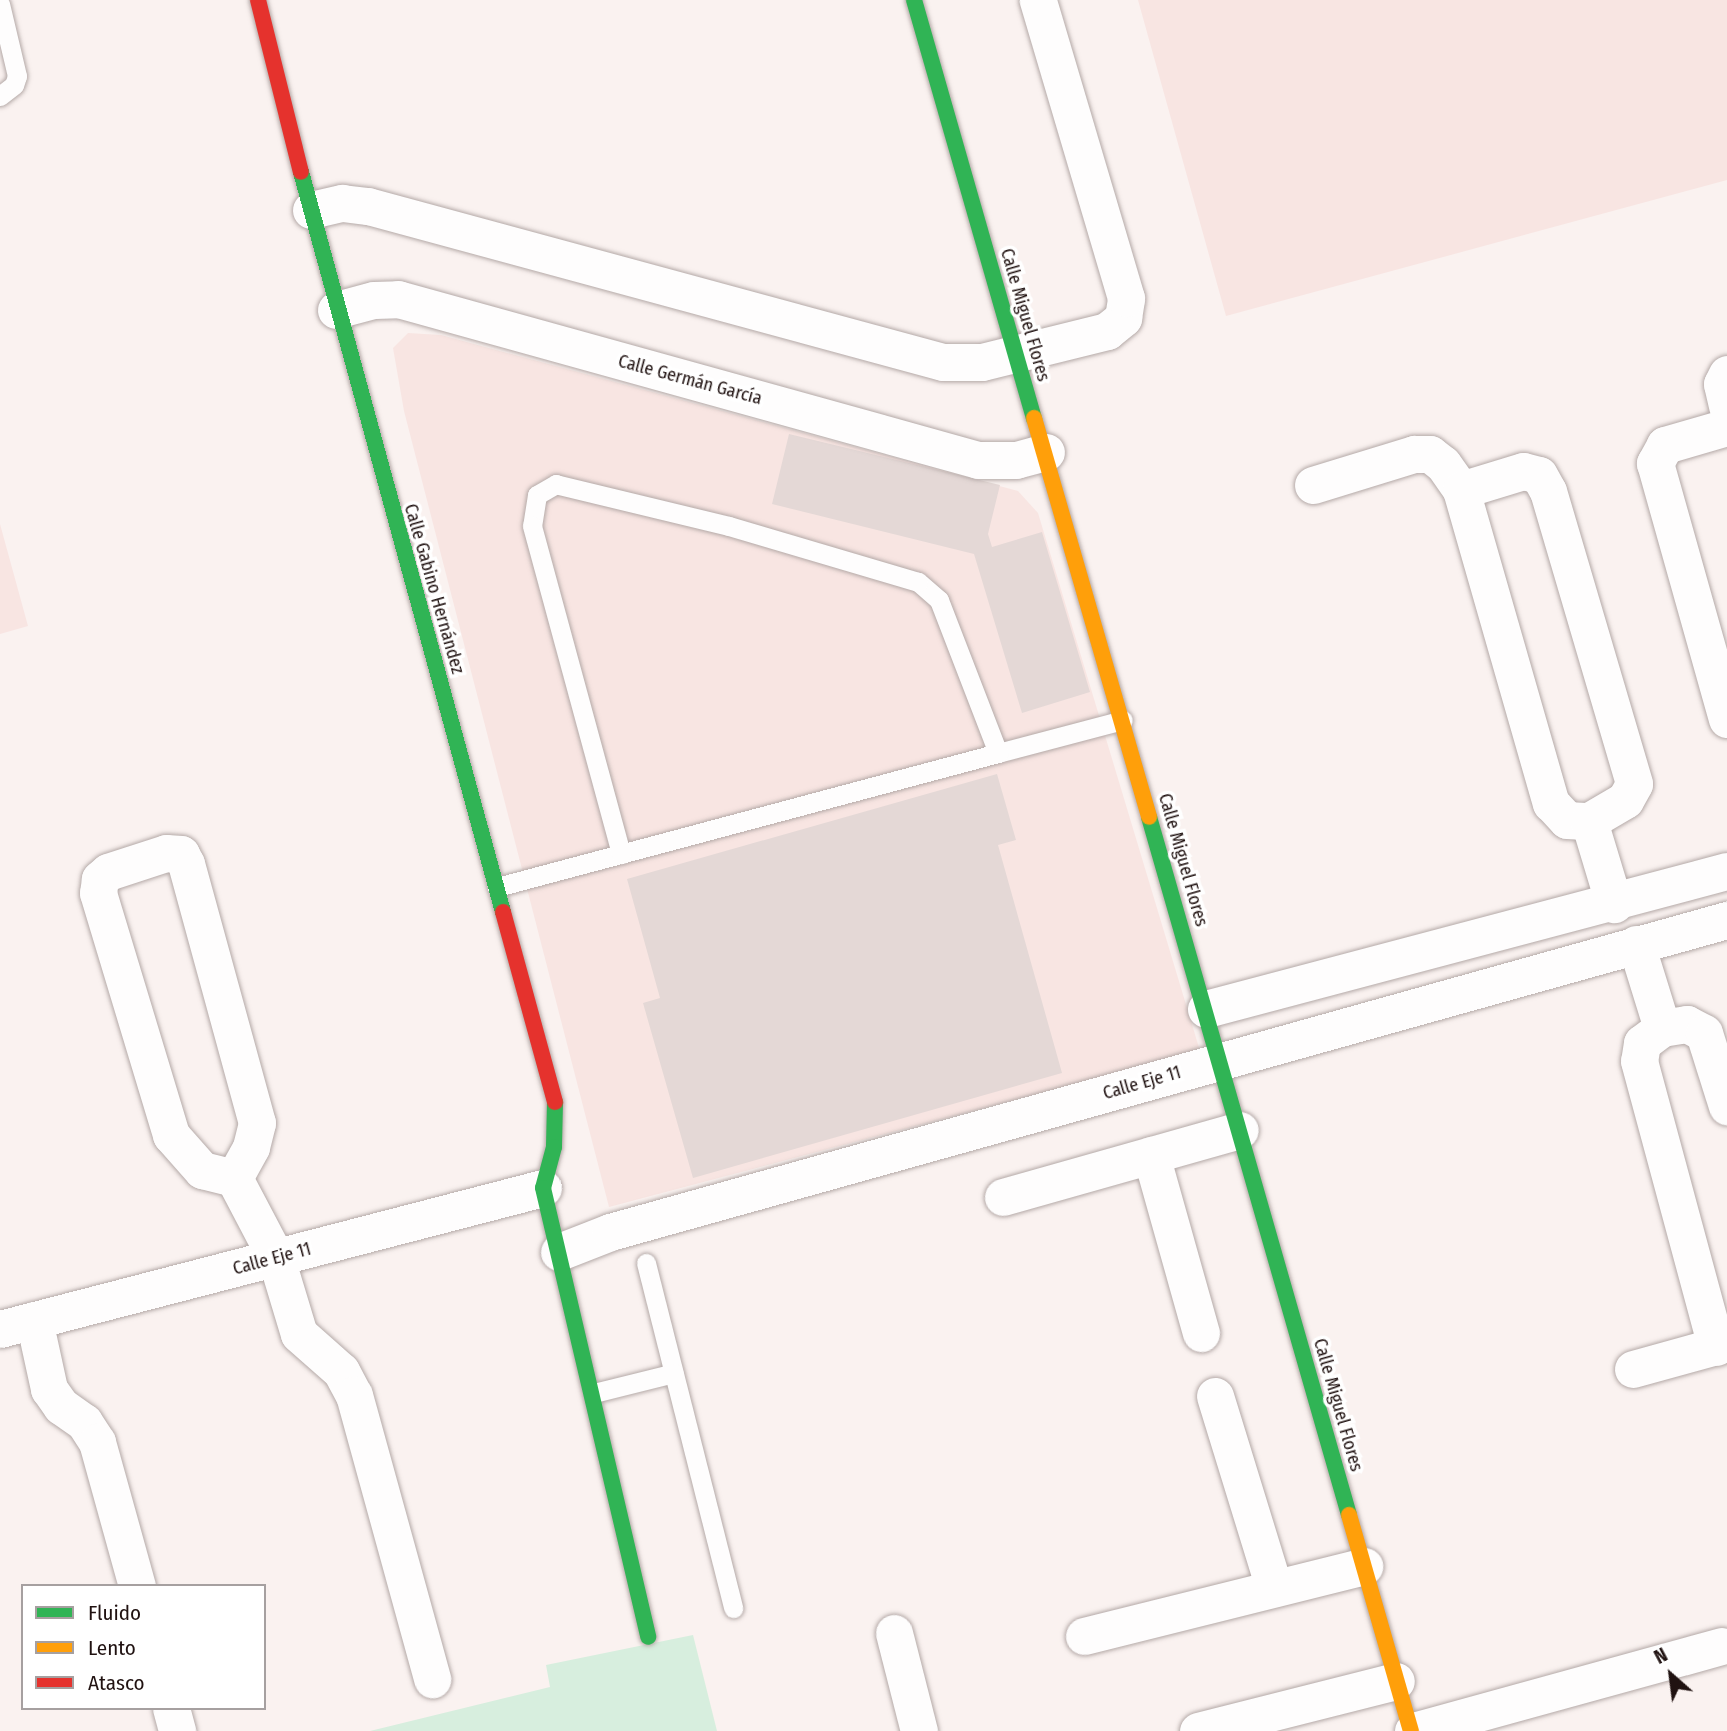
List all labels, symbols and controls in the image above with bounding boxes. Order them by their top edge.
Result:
street label: Calle Miguel Flores [996,246,1054,384]
street label: Calle Germán García [616,350,764,410]
street label: Calle Gabino Hernández [399,501,469,677]
street label: Calle Miguel Flores [1154,791,1212,929]
street label: Calle Eje 11 [1101,1062,1183,1104]
street label: Calle Eje 11 [231,1238,313,1280]
street label: Calle Miguel Flores [1309,1336,1367,1474]
legend [21,1584,266,1710]
text: Fluido [88,1600,141,1626]
text: Lento [88,1635,136,1661]
north arrow [1636,1640,1706,1710]
text: N [1650,1643,1671,1669]
text: Atasco [88,1670,145,1696]

